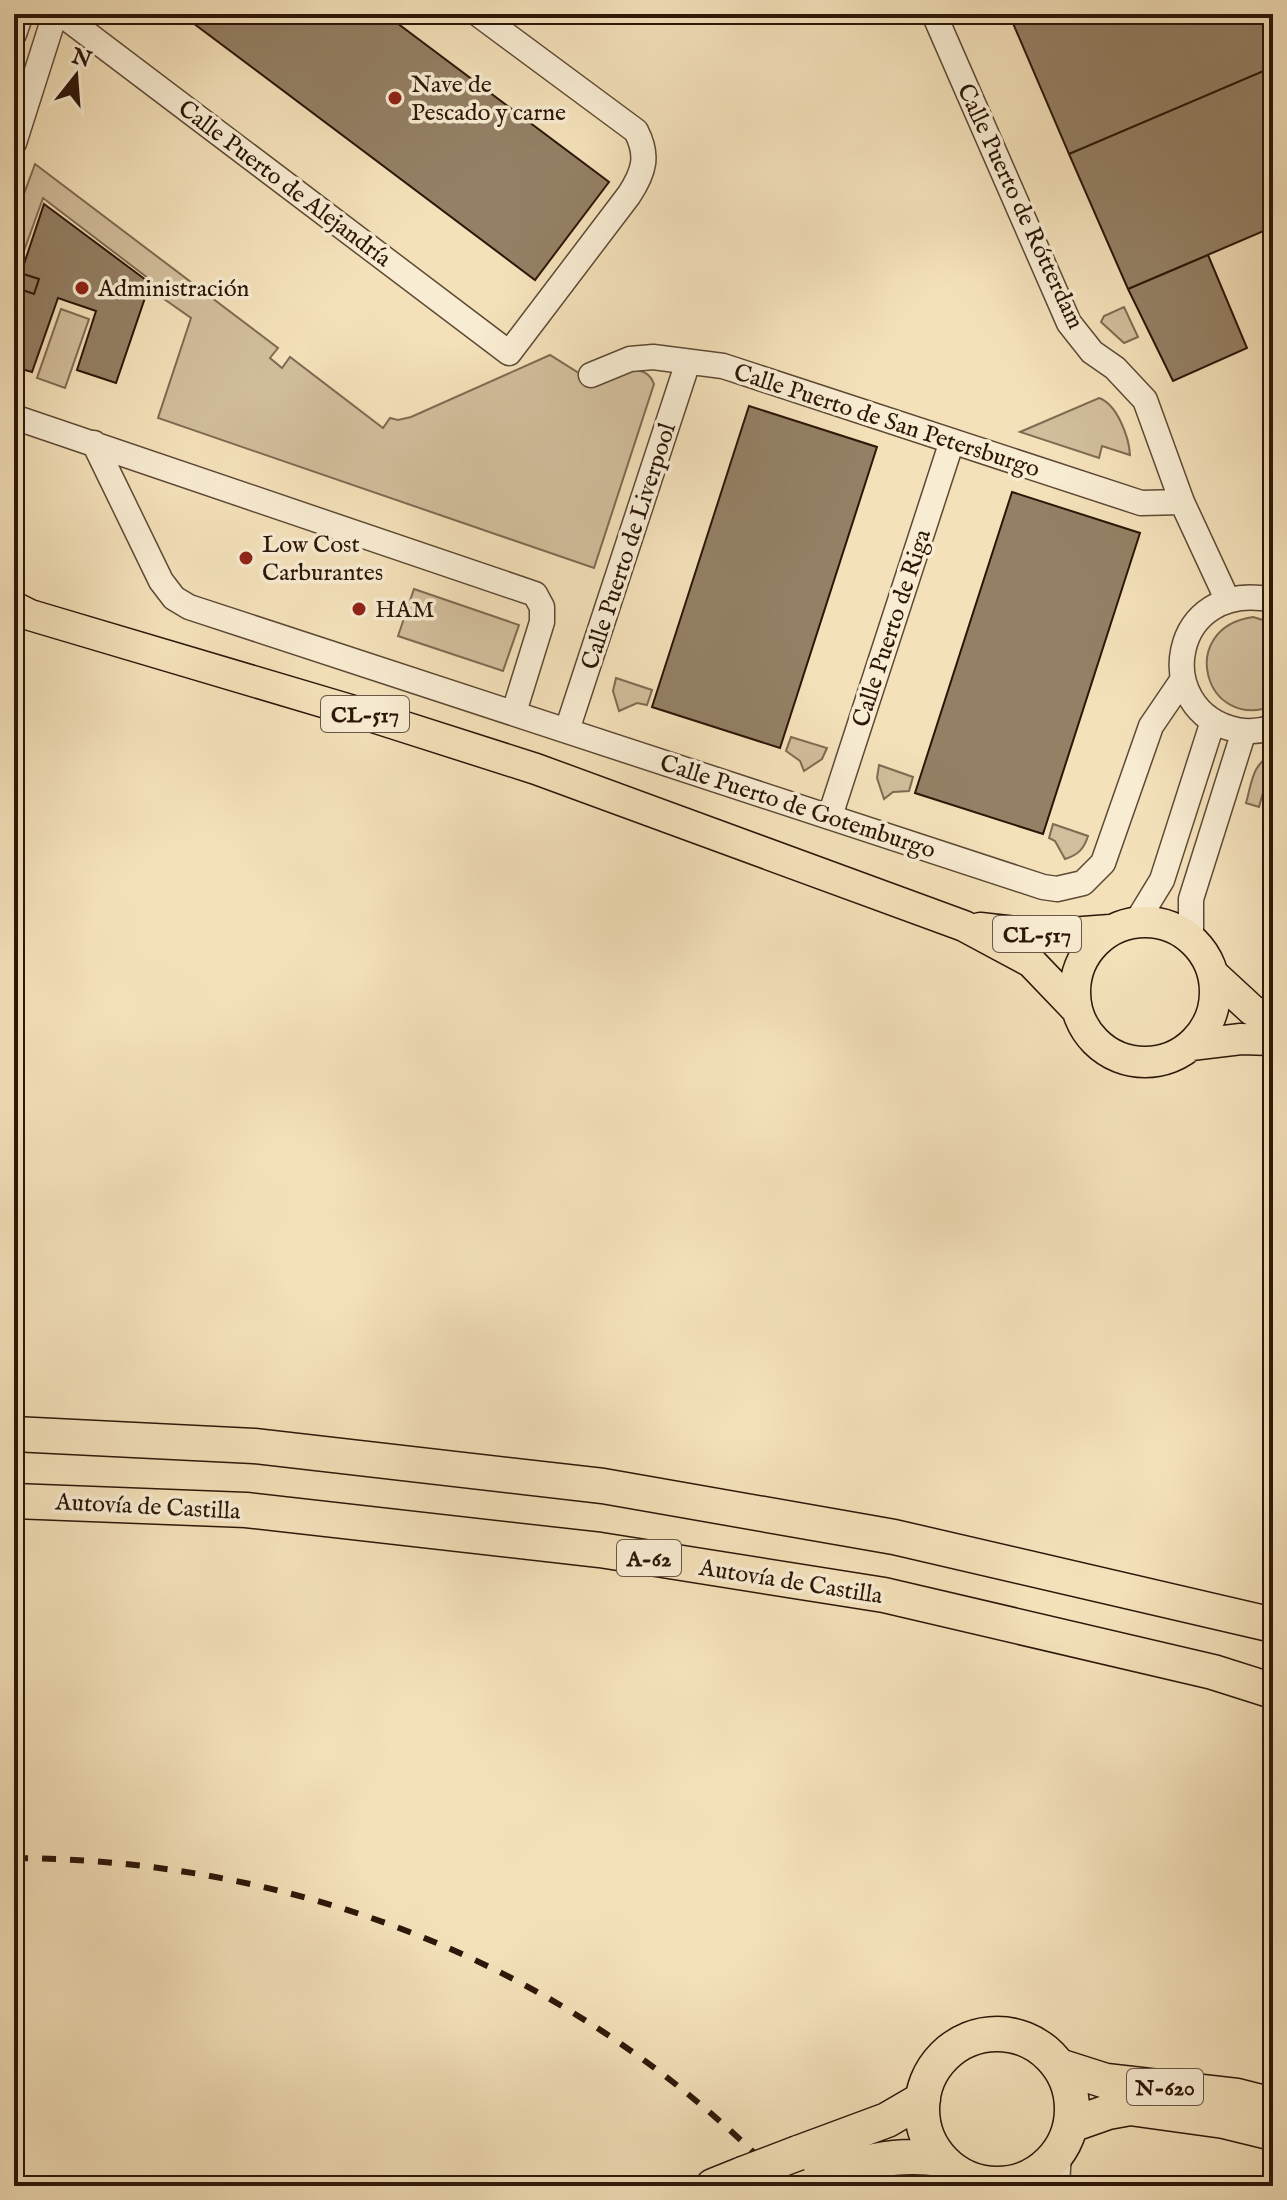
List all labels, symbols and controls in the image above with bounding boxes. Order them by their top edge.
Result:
north arrow [36,36,116,116]
text: N [67,42,94,75]
place label: Nave de Pescado y carne [411,70,566,129]
street label: Calle Puerto de Rótterdam [949,79,1090,334]
marker: Nave de Pescado y carne [386,89,404,107]
street label: Calle Puerto de Alejandría [171,94,397,275]
place label: Administración [97,274,249,305]
marker: Administración [73,279,91,297]
street label: Calle Puerto de San Petersburgo [730,357,1044,486]
street label: Calle Puerto de Liverpool [575,419,684,674]
street label: Calle Puerto de Riga [846,525,939,731]
place label: Low Cost Carburantes [262,530,383,589]
marker: Low Cost Carburantes [237,549,255,567]
place label: HAM [375,595,434,626]
marker: HAM [350,600,368,618]
road number: CL-517 [321,696,409,732]
street label: Calle Puerto de Gotemburgo [656,748,939,867]
road number: CL-517 [993,916,1081,952]
street label: Autovía de Castilla [54,1487,242,1528]
road number: A-62 [617,1540,681,1576]
street label: Autovía de Castilla [696,1553,885,1612]
road number: N-620 [1127,2069,1203,2105]

